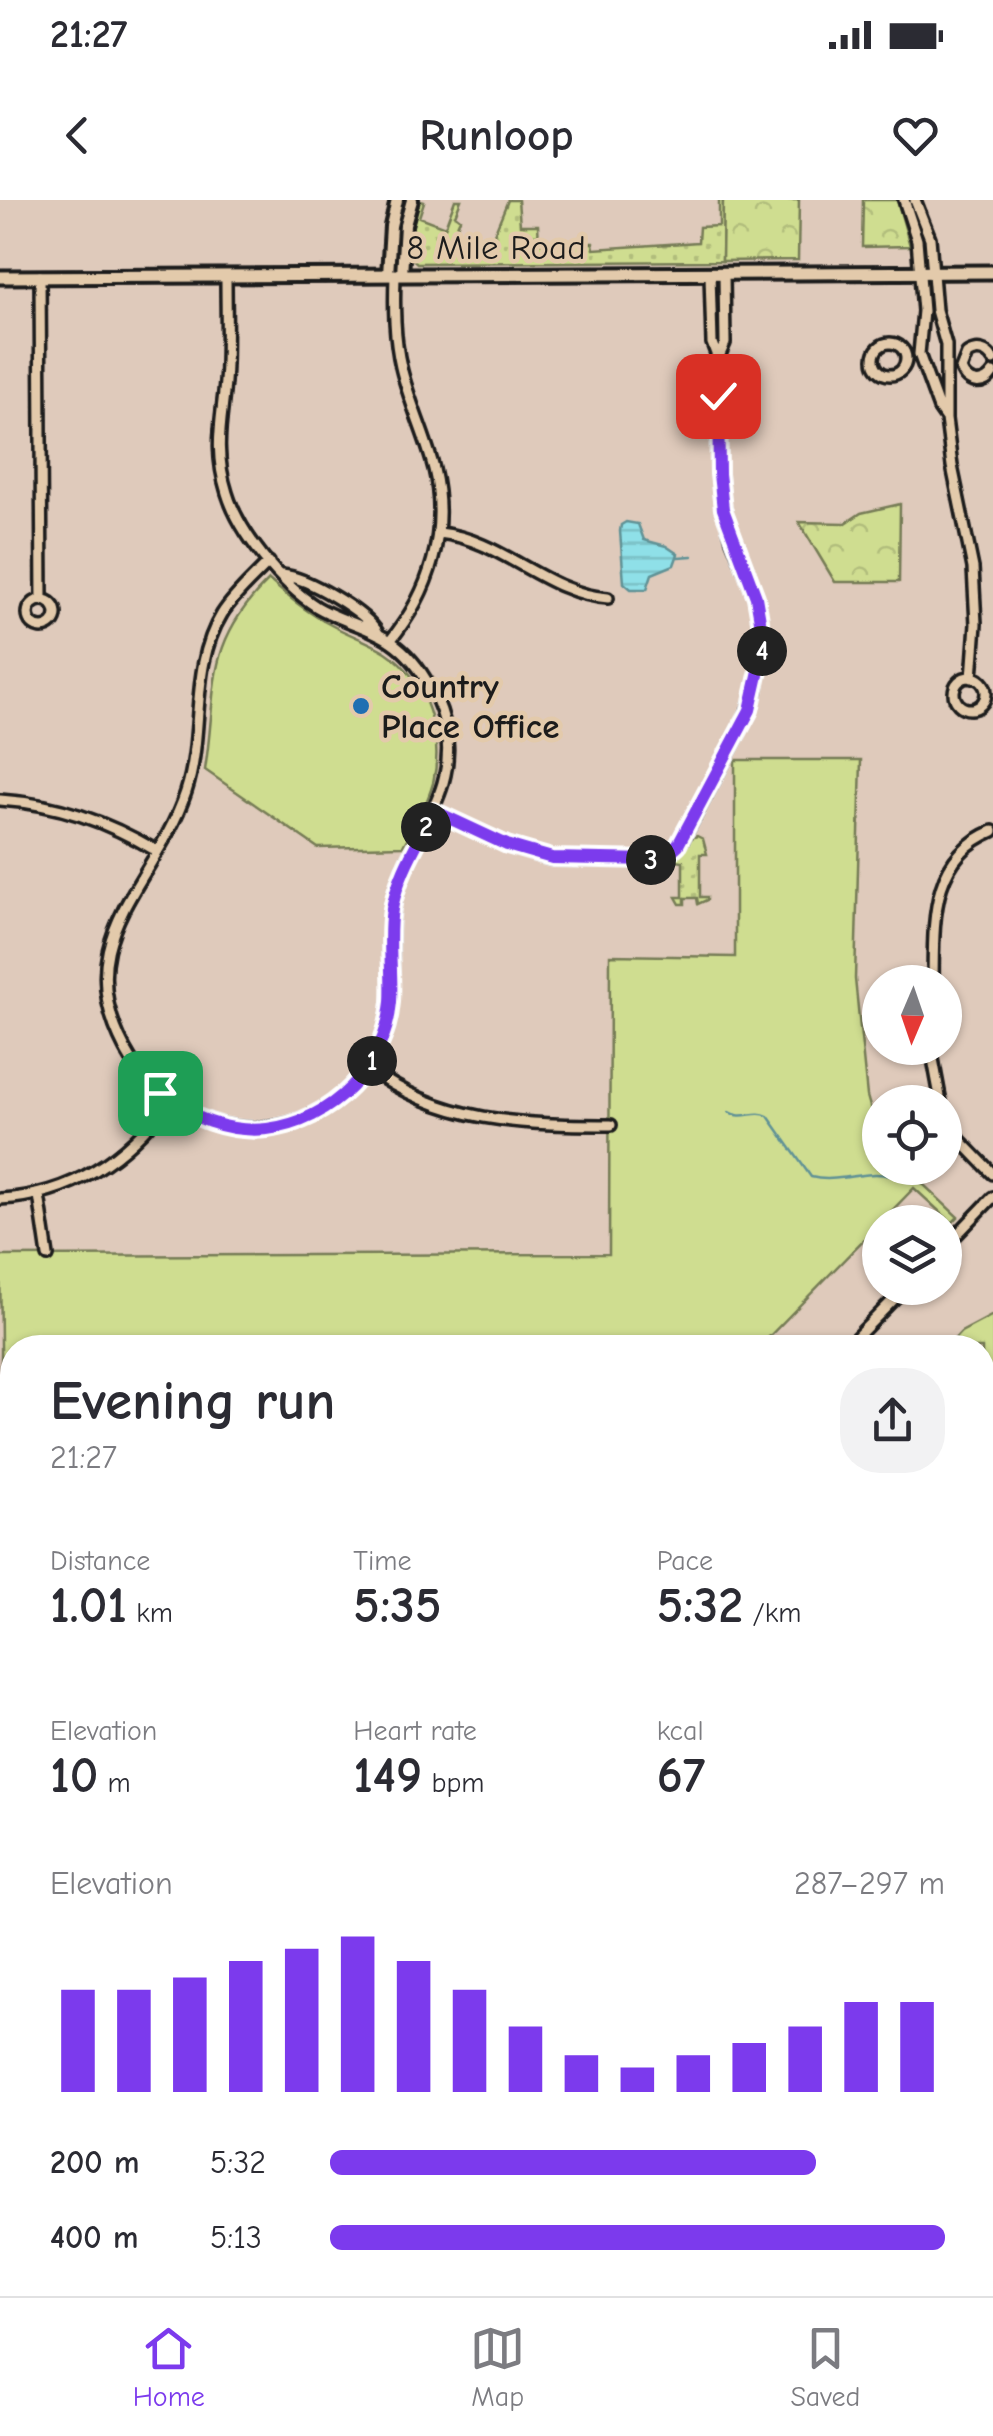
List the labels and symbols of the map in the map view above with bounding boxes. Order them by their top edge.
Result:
street label: 8 Mile Road [406,227,586,268]
pin [676,354,761,439]
pin: 4 [737,626,787,676]
place label: Country Place Office [381,666,559,747]
marker: Country Place Office [350,695,372,717]
pin: 2 [401,802,451,852]
pin: 3 [626,835,676,885]
north arrow [862,965,962,1065]
pin: 1 [347,1036,397,1086]
pin [118,1051,203,1136]

